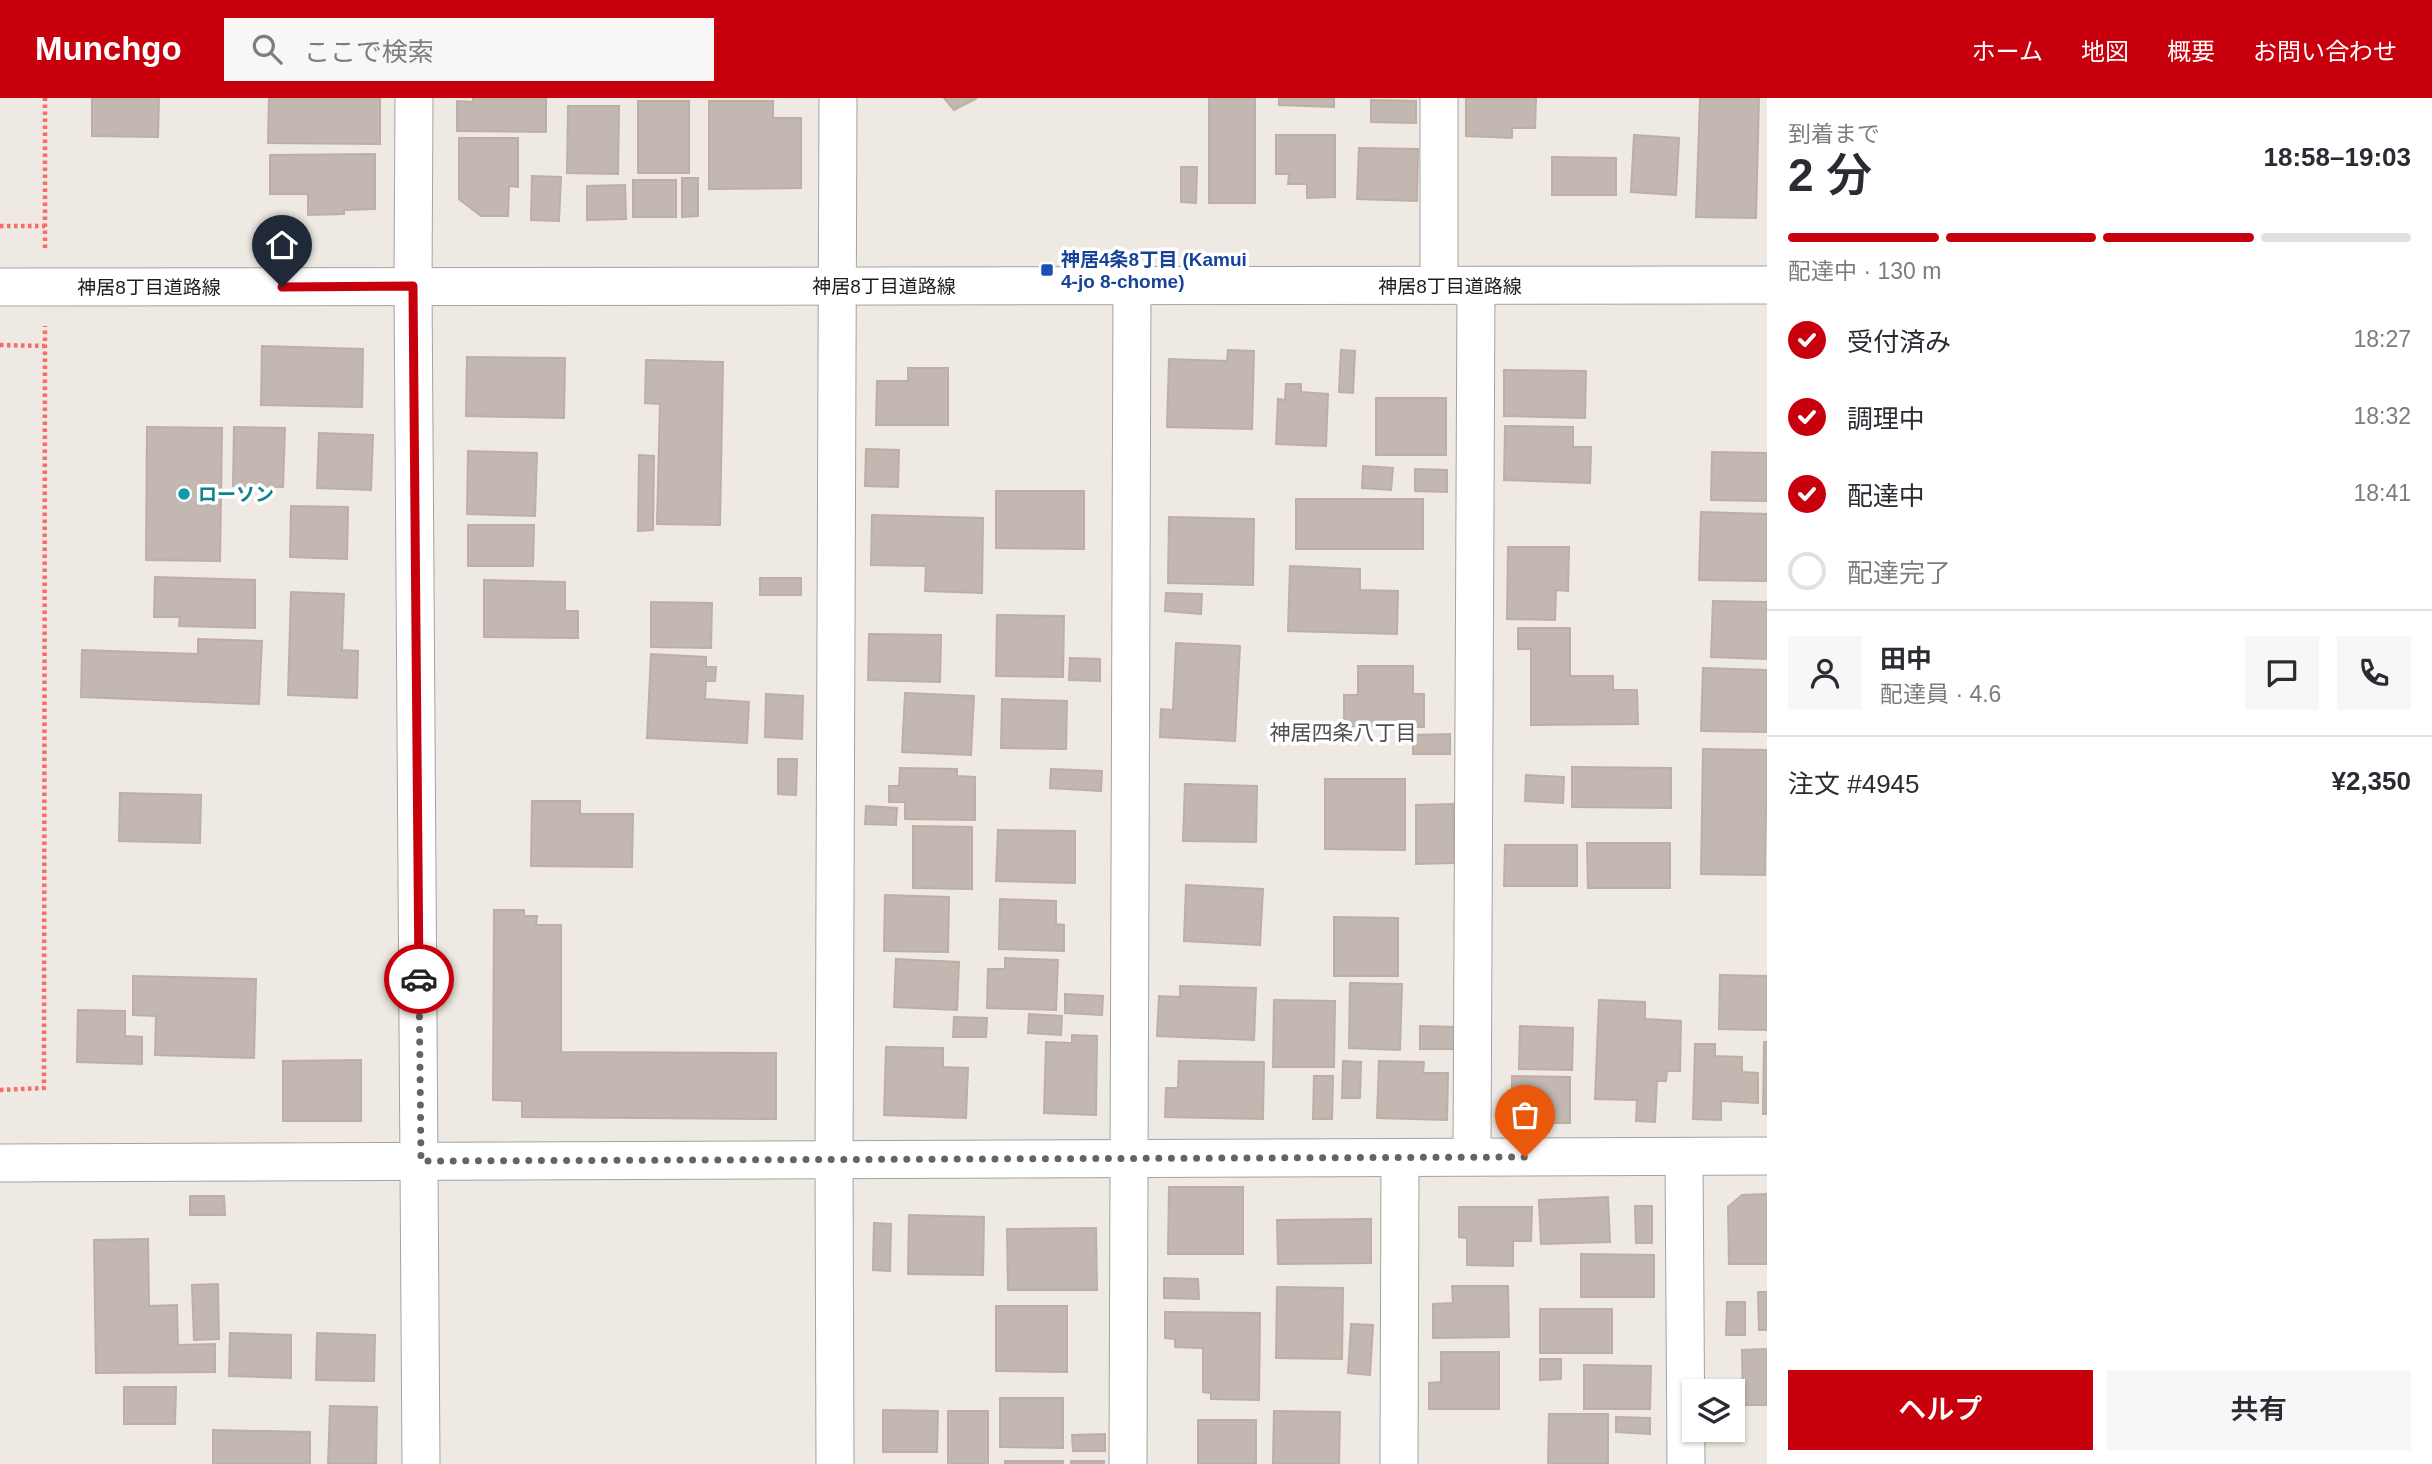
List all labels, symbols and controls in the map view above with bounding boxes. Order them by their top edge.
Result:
search box [224,18,714,81]
text: Munchgo [35,30,182,67]
icon: search [248,30,286,68]
text: ここで検索 [304,37,434,67]
text: ホーム [1972,38,2043,65]
text: 地図 [2081,38,2129,65]
text: 概要 [2167,38,2215,65]
text: お問い合わせ [2253,38,2397,65]
text: 到着まで [1788,121,1880,147]
text: 18:58–19:03 [2264,142,2411,172]
text: 2 分 [1788,149,1872,201]
pin [252,215,312,287]
icon: home [263,226,301,264]
place label: 神居4条8丁目 (Kamui 4-jo 8-chome) [1061,249,1247,292]
text: 配達中 · 130 m [1788,258,1941,284]
marker: 神居4条8丁目 (Kamui 4-jo 8-chome) [1039,262,1055,278]
street label: 神居8丁目道路線 [812,276,956,297]
street label: 神居8丁目道路線 [1378,276,1522,297]
street label: 神居8丁目道路線 [77,277,221,298]
icon: check [1788,321,1826,359]
text: 18:27 [2353,326,2411,352]
text: 受付済み [1847,327,1951,357]
icon: check [1788,398,1826,436]
text: 18:32 [2353,403,2411,429]
text: 調理中 [1847,404,1925,434]
icon: check [1788,475,1826,513]
text: 18:41 [2353,480,2411,506]
text: 配達中 [1847,481,1925,511]
place label: ローソン [198,484,274,505]
marker: ローソン [176,486,192,502]
text: 配達完了 [1847,558,1951,588]
button: person [1788,636,1862,710]
button: chat [2245,636,2319,710]
button: phone [2337,636,2411,710]
text: 田中 [1880,644,1932,674]
text: 配達員 · 4.6 [1880,681,2001,707]
district label: 神居四条八丁目 [1270,721,1417,744]
text: ¥2,350 [2331,766,2411,796]
text: 注文 #4945 [1788,769,1920,799]
courier [384,944,454,1014]
icon: car [400,960,438,998]
pin [1495,1085,1555,1157]
icon: bag [1506,1096,1544,1134]
button: ヘルプ [1788,1370,2093,1450]
button: 共有 [2107,1370,2411,1450]
map controls [1682,1379,1745,1442]
button: layers [1682,1379,1745,1442]

